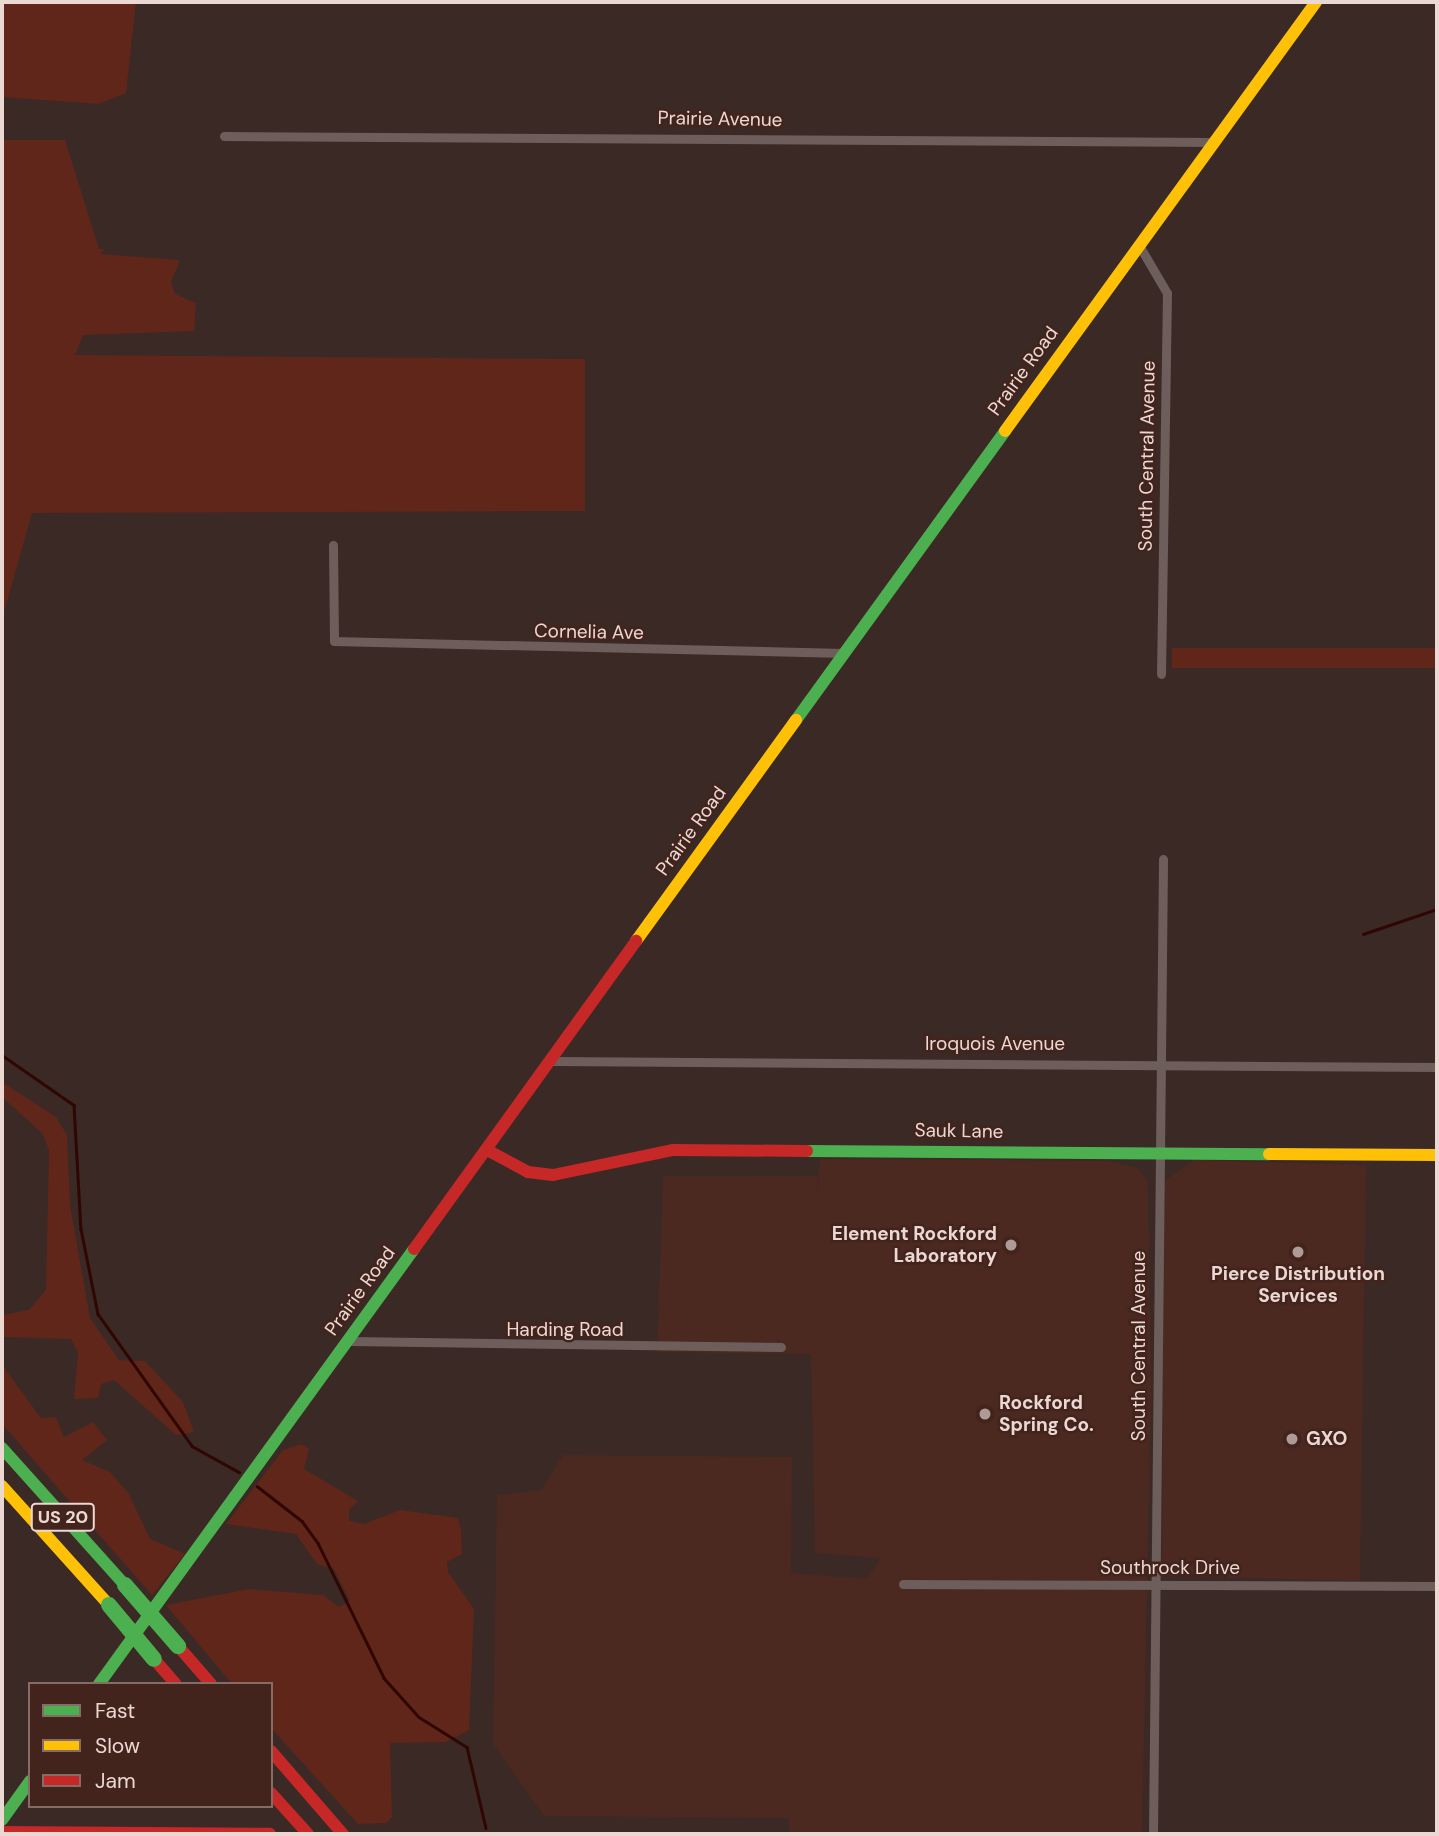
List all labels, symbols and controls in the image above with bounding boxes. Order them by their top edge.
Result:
street label: Prairie Avenue [657,107,783,131]
street label: Prairie Road [983,322,1063,420]
street label: South Central Avenue [1134,361,1160,551]
street label: Cornelia Ave [534,620,644,644]
street label: Prairie Road [651,782,731,880]
street label: Iroquois Avenue [925,1033,1065,1055]
street label: Sauk Lane [914,1119,1004,1143]
place label: Element Rockford Laboratory [832,1223,997,1267]
marker: Element Rockford Laboratory [1003,1237,1019,1253]
street label: Prairie Road [320,1242,400,1340]
marker: Pierce Distribution Services [1290,1244,1306,1260]
street label: South Central Avenue [1128,1251,1150,1441]
place label: Pierce Distribution Services [1211,1263,1385,1307]
street label: Harding Road [506,1319,624,1341]
place label: Rockford Spring Co. [999,1392,1094,1436]
marker: Rockford Spring Co. [977,1406,993,1422]
place label: GXO [1306,1428,1347,1450]
marker: GXO [1284,1431,1300,1447]
road number: US 20 [30,1502,96,1532]
street label: Southrock Drive [1100,1557,1240,1579]
legend [28,1682,273,1808]
text: Fast [95,1697,135,1725]
text: Slow [95,1732,140,1760]
text: Jam [95,1767,136,1795]

